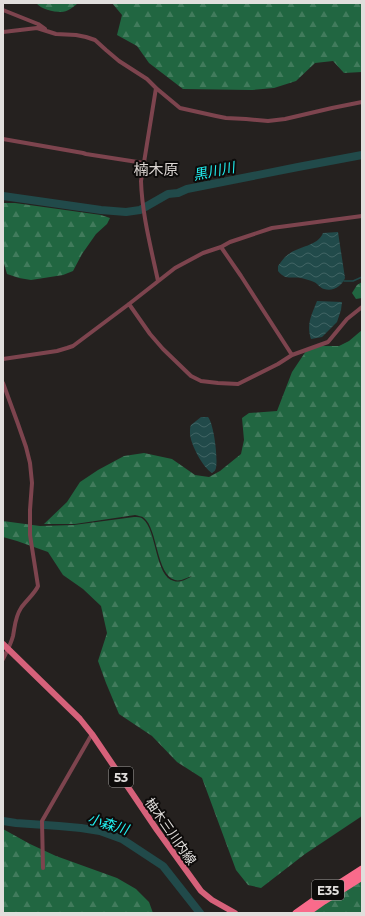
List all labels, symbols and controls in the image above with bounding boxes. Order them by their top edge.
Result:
water label: 黒川川 [192,158,238,184]
district label: 楠木原 [133,160,179,179]
road number: 53 [109,767,133,787]
street label: 柚木三川内線 [142,794,200,868]
water label: 小森川 [85,809,133,839]
road number: E35 [312,880,344,900]

